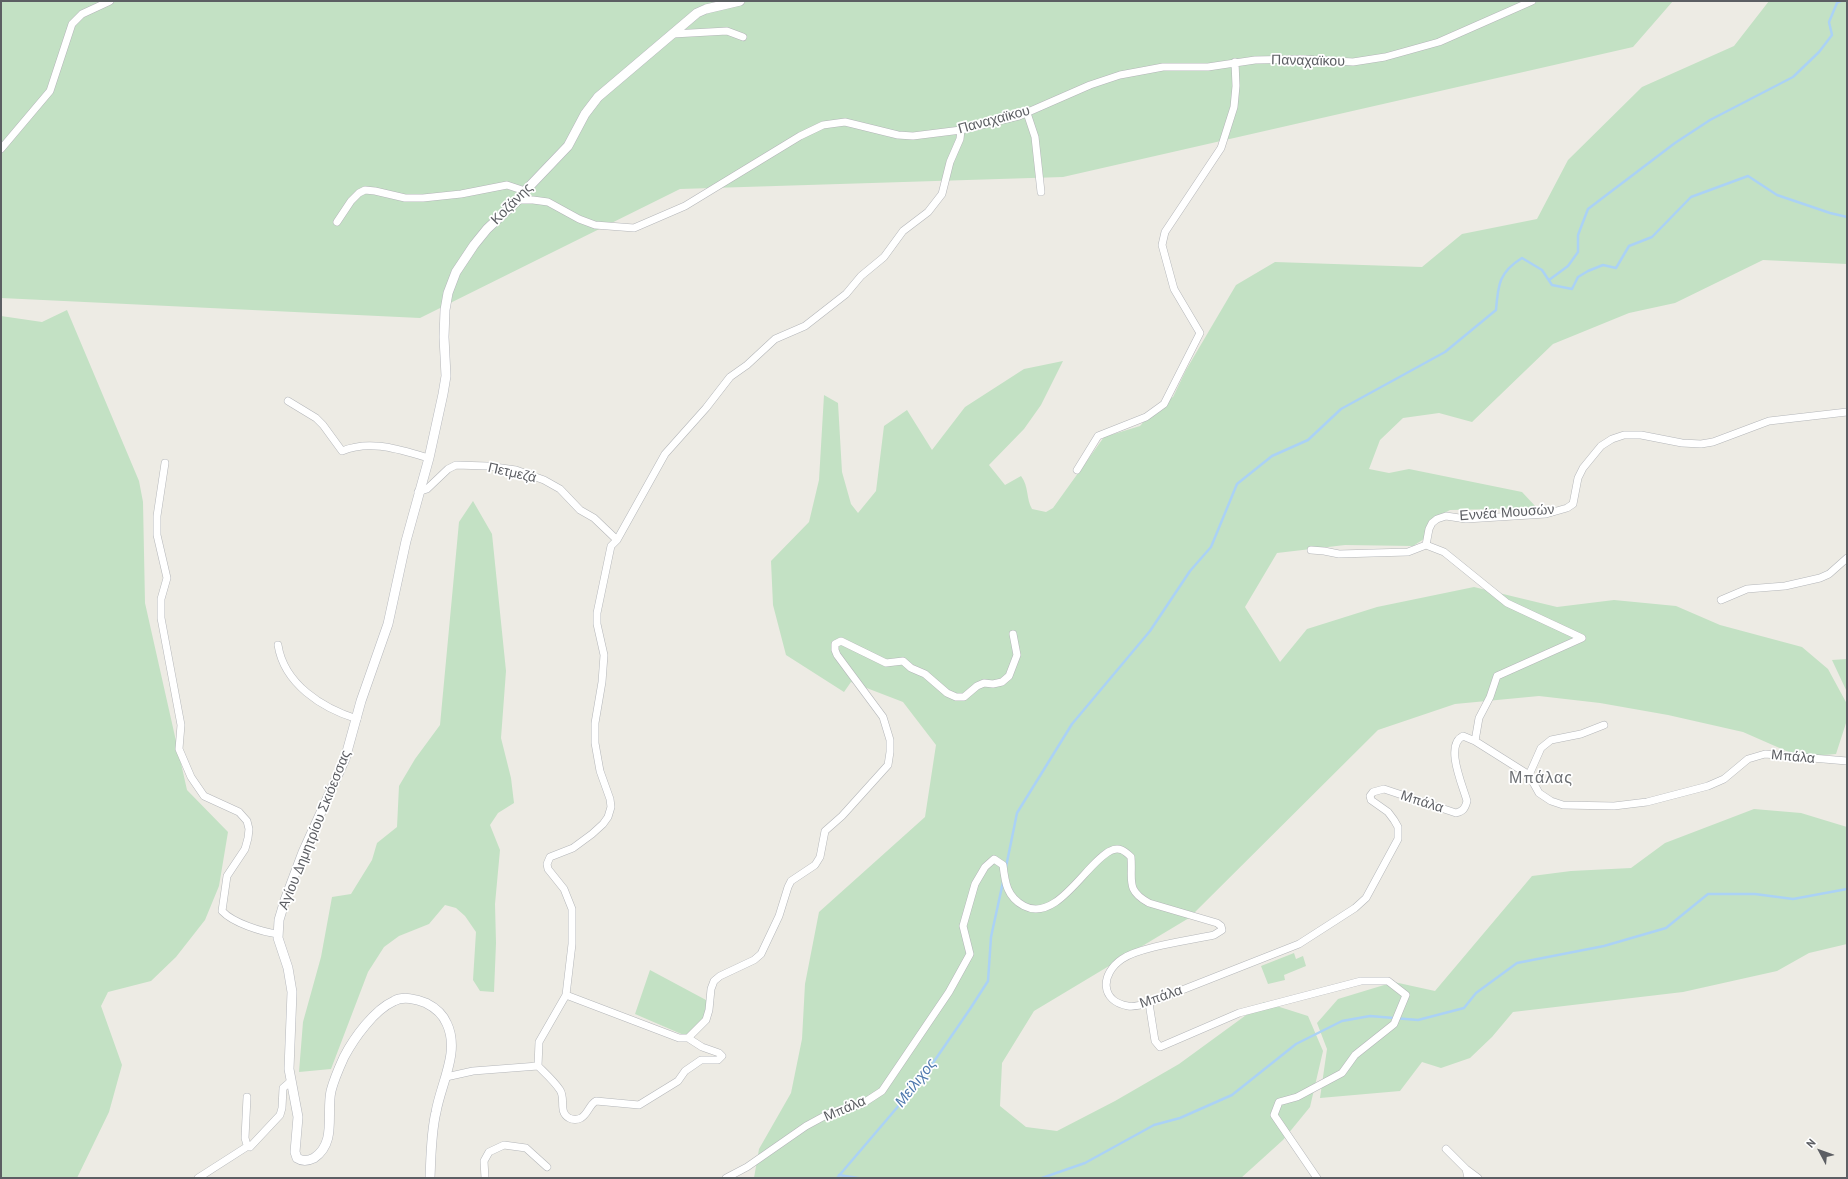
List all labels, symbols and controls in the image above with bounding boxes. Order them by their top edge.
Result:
street label: Παναχαϊκου [1271,52,1345,70]
street label: Παναχαϊκου [956,102,1032,138]
street label: Κοζάνης [488,180,536,228]
street label: Πετμεζά [486,459,538,487]
street label: Εννέα Μουσών [1459,501,1555,525]
street label: Μπάλα [1770,747,1816,767]
street label: Αγίου Δημητρίου Σκιόεσσας [275,748,355,912]
district label: Μπάλας [1509,768,1573,788]
street label: Μπάλα [1399,787,1445,817]
street label: Μπάλα [1137,982,1185,1012]
water label: Μείλιχος [891,1055,941,1111]
street label: Μπάλα [821,1093,869,1125]
north arrow [1800,1131,1840,1171]
text: N [1803,1136,1819,1150]

